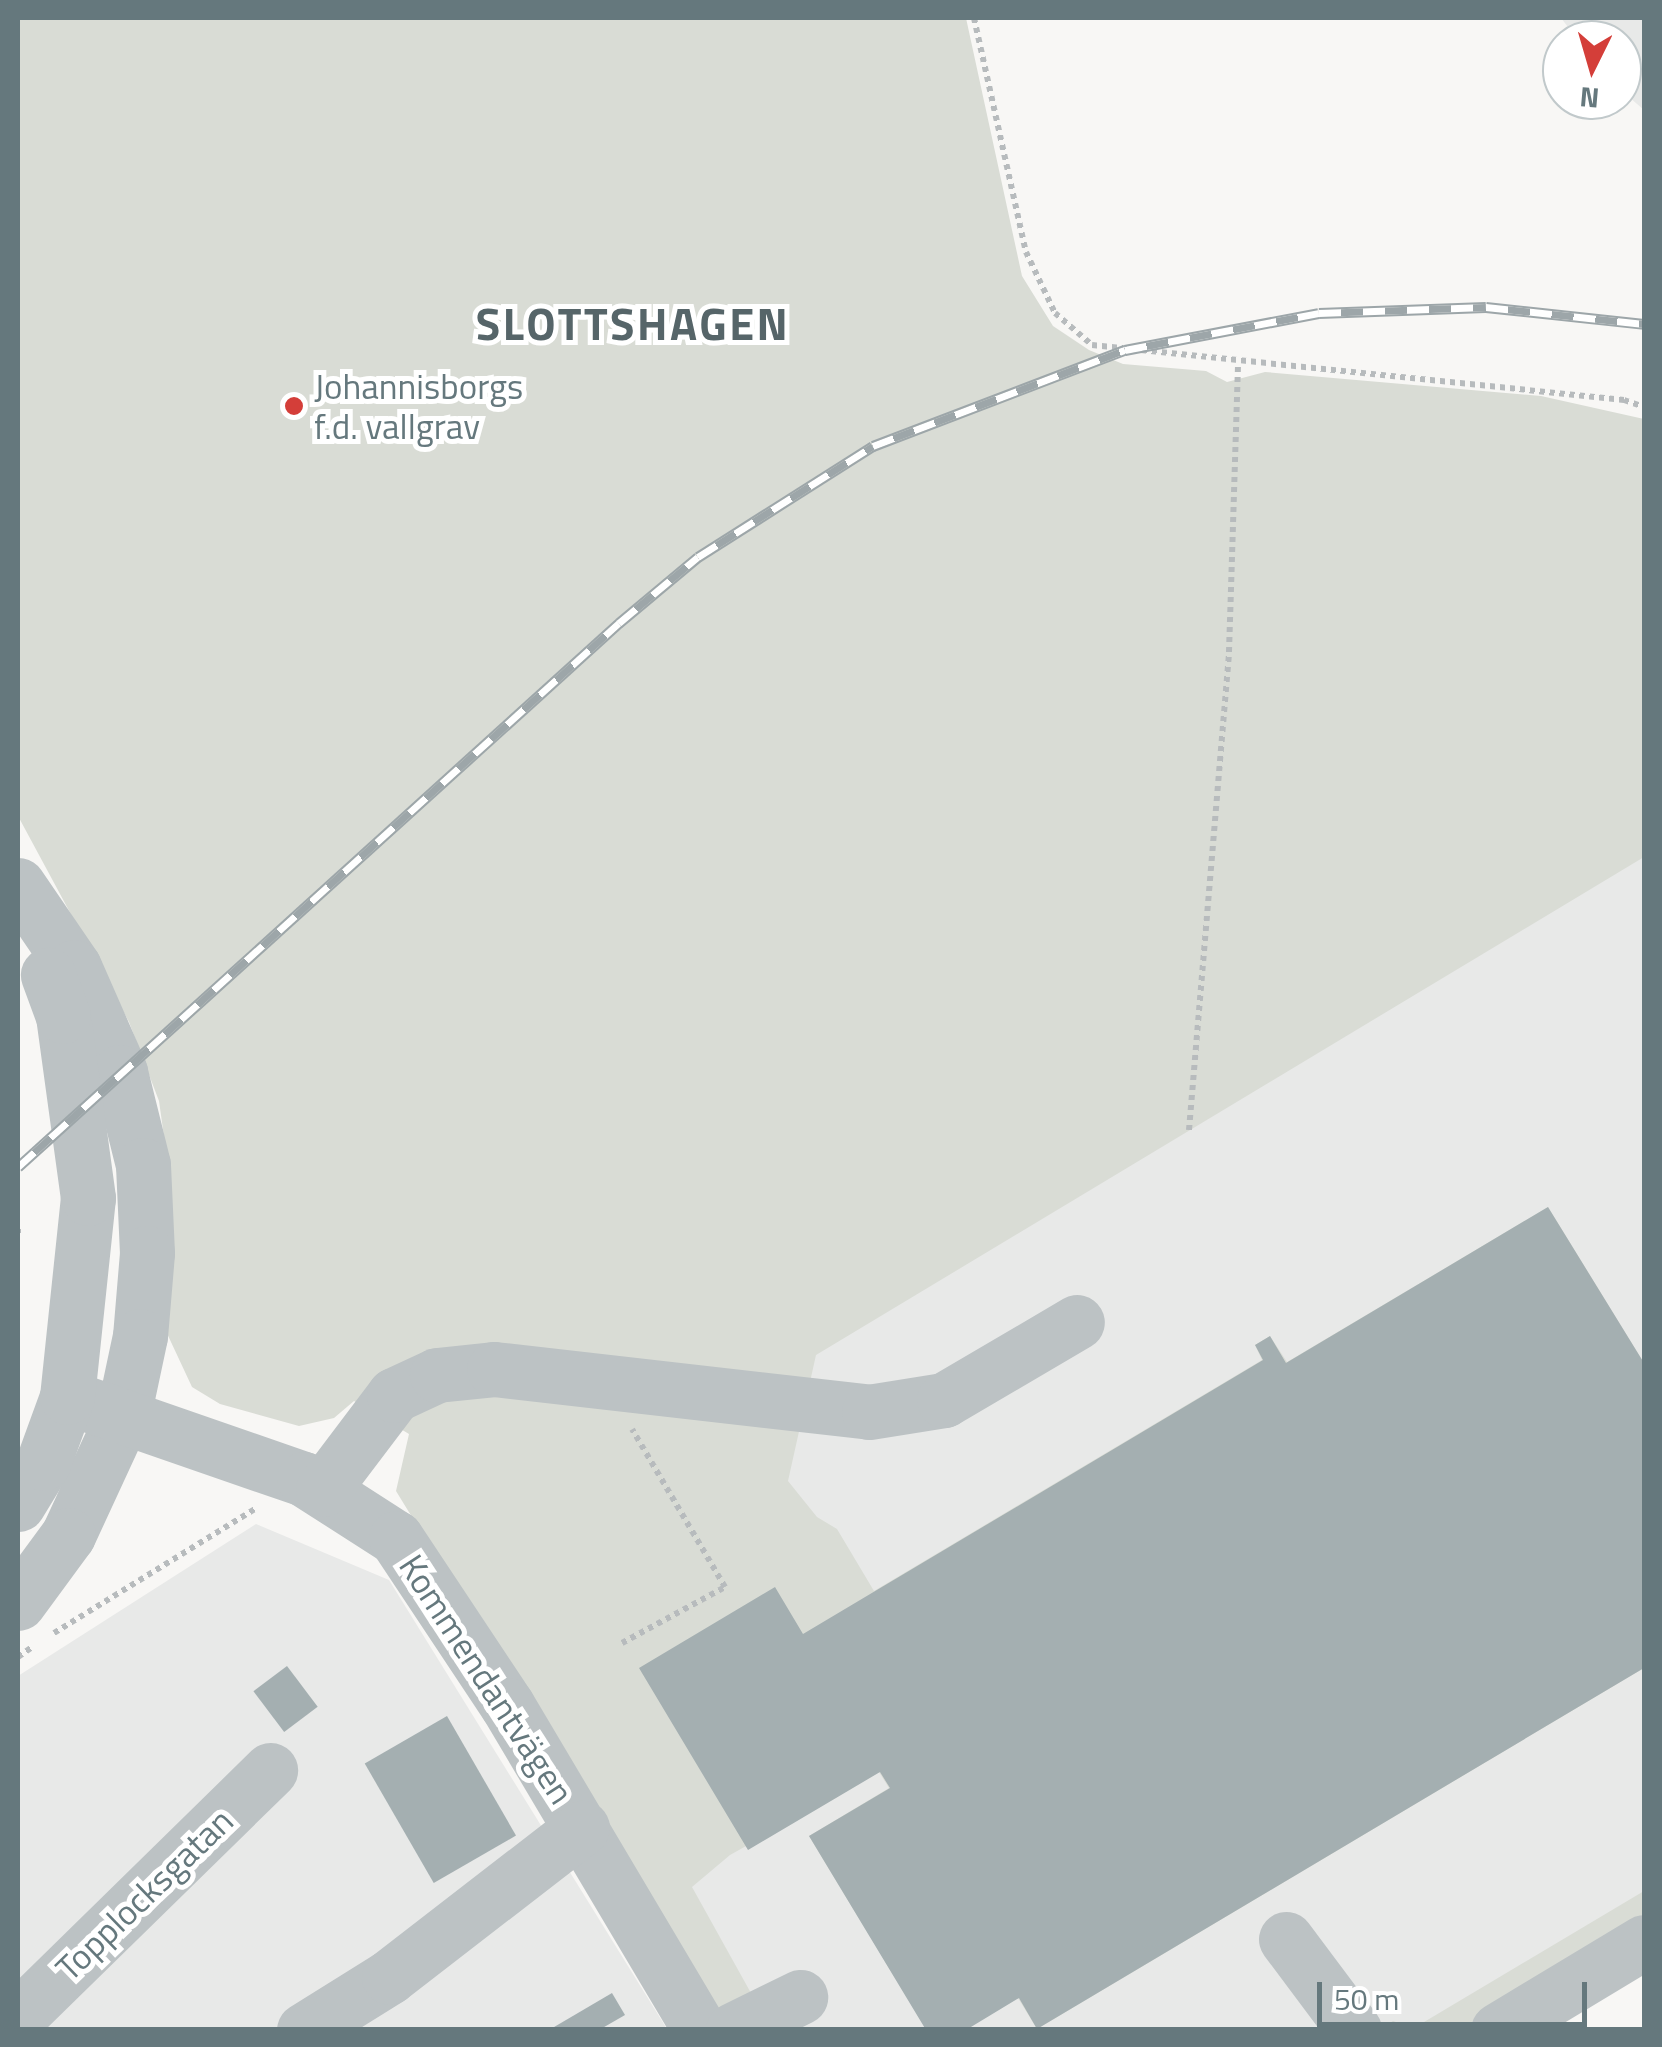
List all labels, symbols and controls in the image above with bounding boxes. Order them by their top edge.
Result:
north arrow [1542,20,1642,120]
text: N [1578,76,1601,121]
district label: SLOTTSHAGEN [476,297,790,351]
place label: Johannisborgs f.d. vallgrav [314,365,523,447]
marker: Johannisborgs f.d. vallgrav [283,395,305,417]
street label: Kommendantvägen [391,1547,583,1811]
street label: Topplocksgatan [47,1799,241,1989]
scale bar [1322,1962,1592,2024]
text: 50 m [1334,1976,1399,2022]

